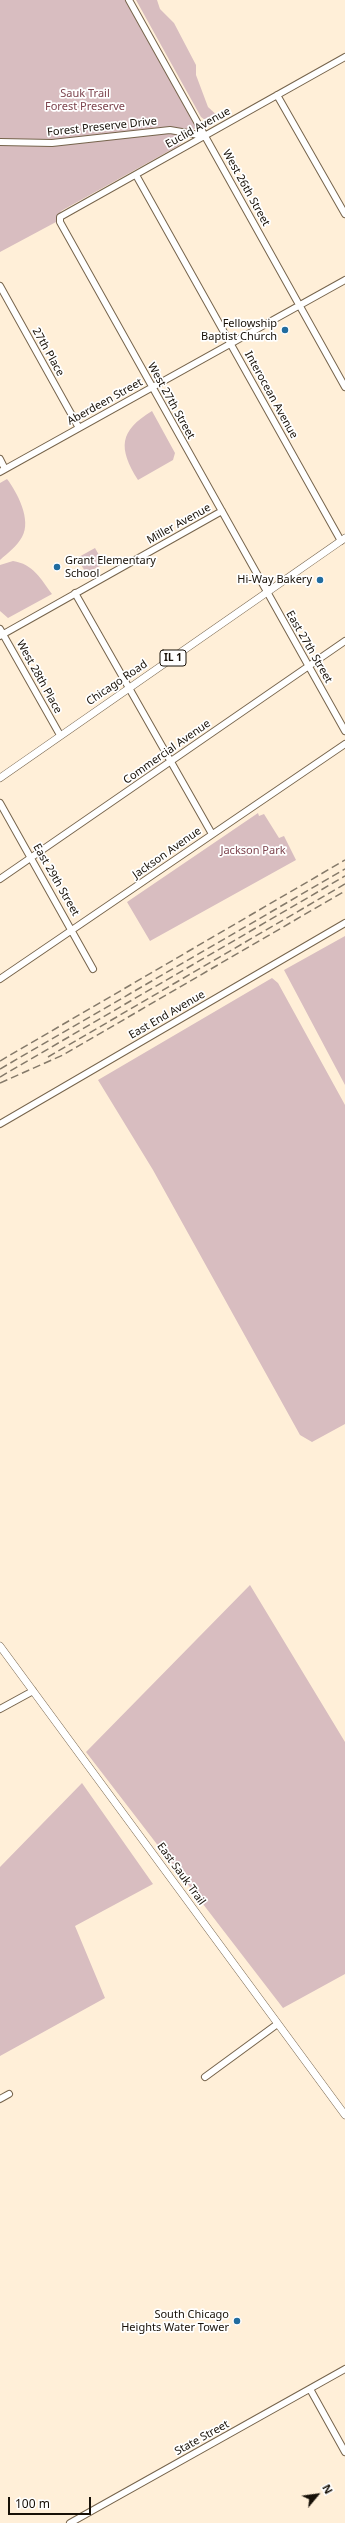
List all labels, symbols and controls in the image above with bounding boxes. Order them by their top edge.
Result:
park label: Sauk Trail Forest Preserve [45,87,125,113]
street label: Euclid Avenue [163,105,233,151]
street label: Forest Preserve Drive [47,115,157,139]
street label: West 26th Street [220,148,272,228]
place label: Fellowship Baptist Church [201,317,277,343]
street label: 27th Place [29,325,67,379]
marker: Fellowship Baptist Church [280,325,290,335]
street label: Interocean Avenue [242,349,300,441]
street label: West 27th Street [145,361,197,441]
street label: Aberdeen Street [65,376,145,428]
street label: Miller Avenue [145,501,213,547]
place label: Grant Elementary School [65,554,156,580]
marker: Grant Elementary School [52,562,62,572]
place label: Hi-Way Bakery [237,573,312,587]
marker: Hi-Way Bakery [315,575,325,585]
street label: East 27th Street [283,608,335,686]
street label: West 28th Place [13,638,65,716]
road number: IL 1 [160,650,186,666]
street label: Chicago Road [84,658,150,708]
street label: Commercial Avenue [121,717,213,787]
street label: Jackson Avenue [130,824,204,882]
street label: East 29th Street [30,841,82,919]
park label: Jackson Park [220,844,286,858]
street label: East End Avenue [127,988,207,1042]
street label: East Sauk Trail [154,1840,208,1908]
place label: South Chicago Heights Water Tower [121,2308,229,2334]
marker: South Chicago Heights Water Tower [232,2316,242,2326]
street label: State Street [173,2418,231,2458]
north arrow [297,2475,337,2515]
text: N [319,2481,337,2496]
scale bar [10,2489,93,2515]
text: 100 m [15,2495,50,2512]

